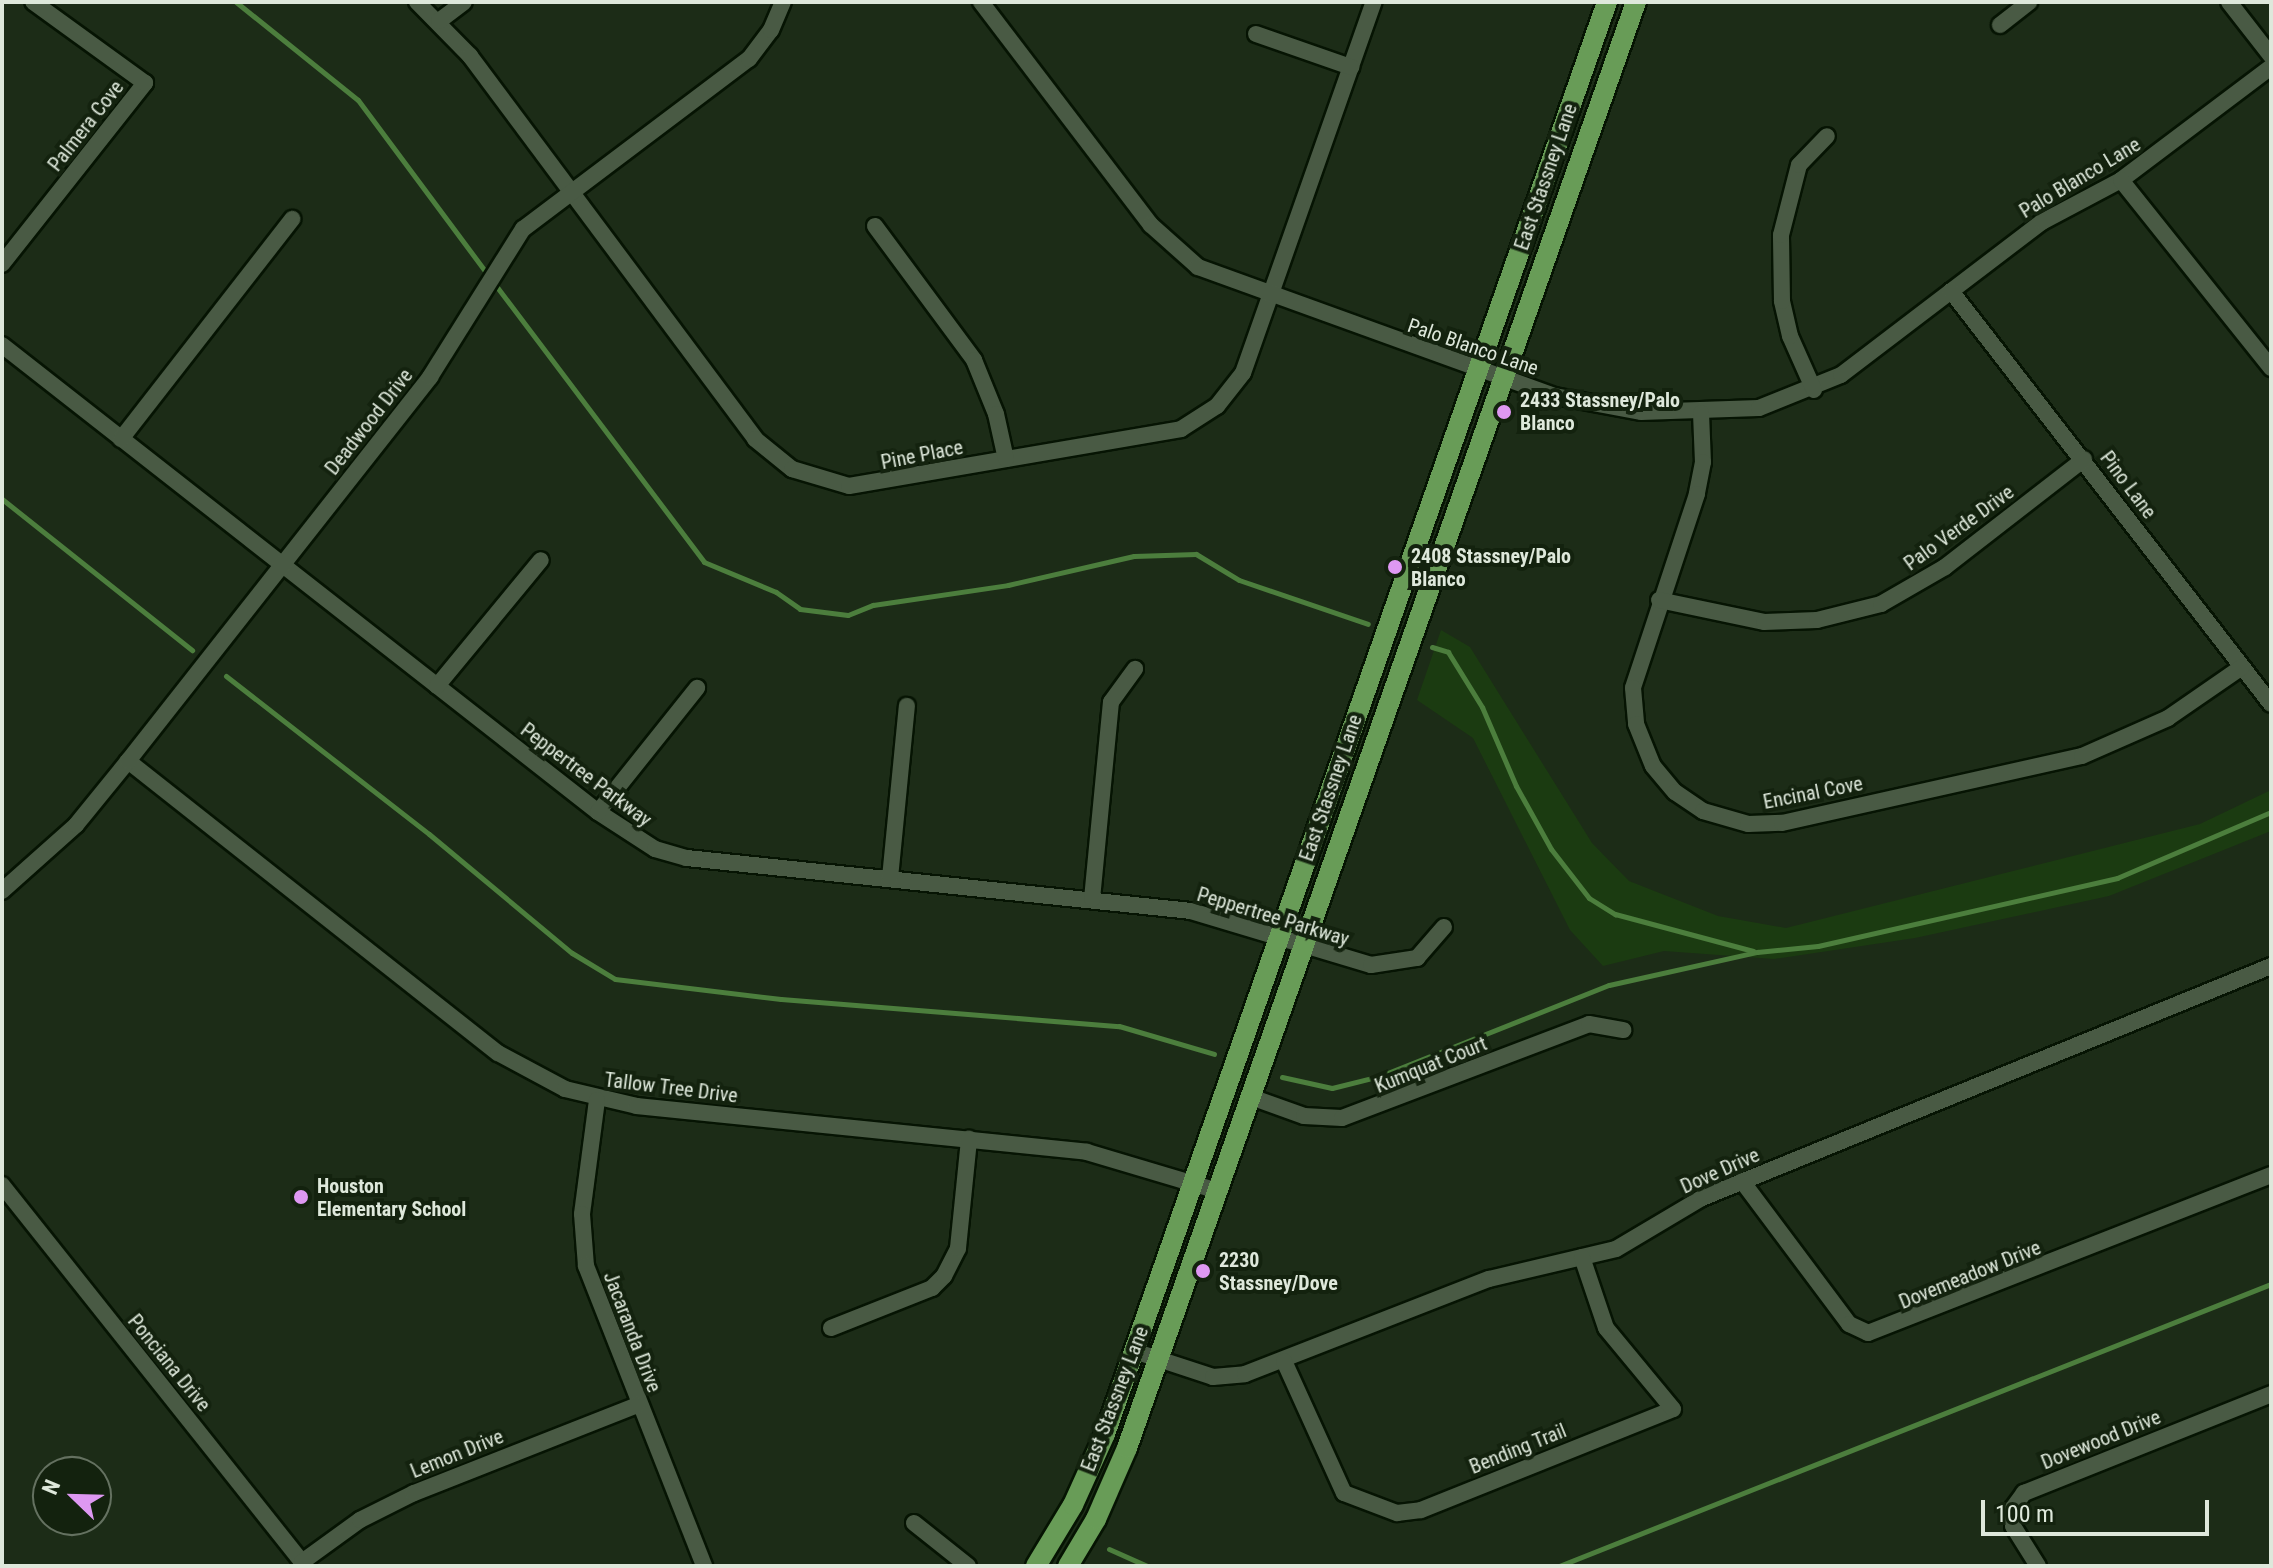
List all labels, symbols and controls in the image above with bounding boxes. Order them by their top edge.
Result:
street label: Palmera Cove [43,76,129,176]
street label: East Stassney Lane [1510,101,1582,253]
street label: Palo Blanco Lane [2015,133,2145,223]
street label: Palo Blanco Lane [1405,313,1541,381]
street label: Deadwood Drive [320,364,418,480]
place label: 2433 Stassney/Palo Blanco [1520,388,1680,435]
marker: 2433 Stassney/Palo Blanco [1495,403,1513,421]
street label: Pine Place [879,435,965,475]
street label: Pino Lane [2095,447,2161,523]
street label: Palo Verde Drive [1900,480,2018,576]
place label: 2408 Stassney/Palo Blanco [1411,544,1571,591]
marker: 2408 Stassney/Palo Blanco [1386,558,1404,576]
street label: East Stassney Lane [1295,712,1367,864]
street label: Peppertree Parkway [516,718,656,832]
street label: Encinal Cove [1761,772,1865,814]
street label: Peppertree Parkway [1194,882,1352,952]
street label: Kumquat Court [1371,1032,1491,1098]
street label: Tallow Tree Drive [603,1068,739,1108]
street label: Dove Drive [1677,1143,1763,1199]
place label: Houston Elementary School [317,1174,466,1221]
marker: Houston Elementary School [292,1188,310,1206]
street label: Dovemeadow Drive [1896,1236,2044,1314]
place label: 2230 Stassney/Dove [1219,1248,1338,1295]
marker: 2230 Stassney/Dove [1194,1262,1212,1280]
street label: Jacaranda Drive [598,1268,666,1396]
street label: Ponciana Drive [123,1310,215,1416]
street label: East Stassney Lane [1076,1323,1154,1475]
street label: Dovewood Drive [2038,1405,2164,1475]
street label: Bending Trail [1466,1419,1570,1479]
street label: Lemon Drive [407,1424,507,1484]
north arrow [32,1456,112,1536]
text: N [37,1476,65,1498]
scale bar [1985,1484,2213,1534]
text: 100 m [1995,1500,2054,1528]

